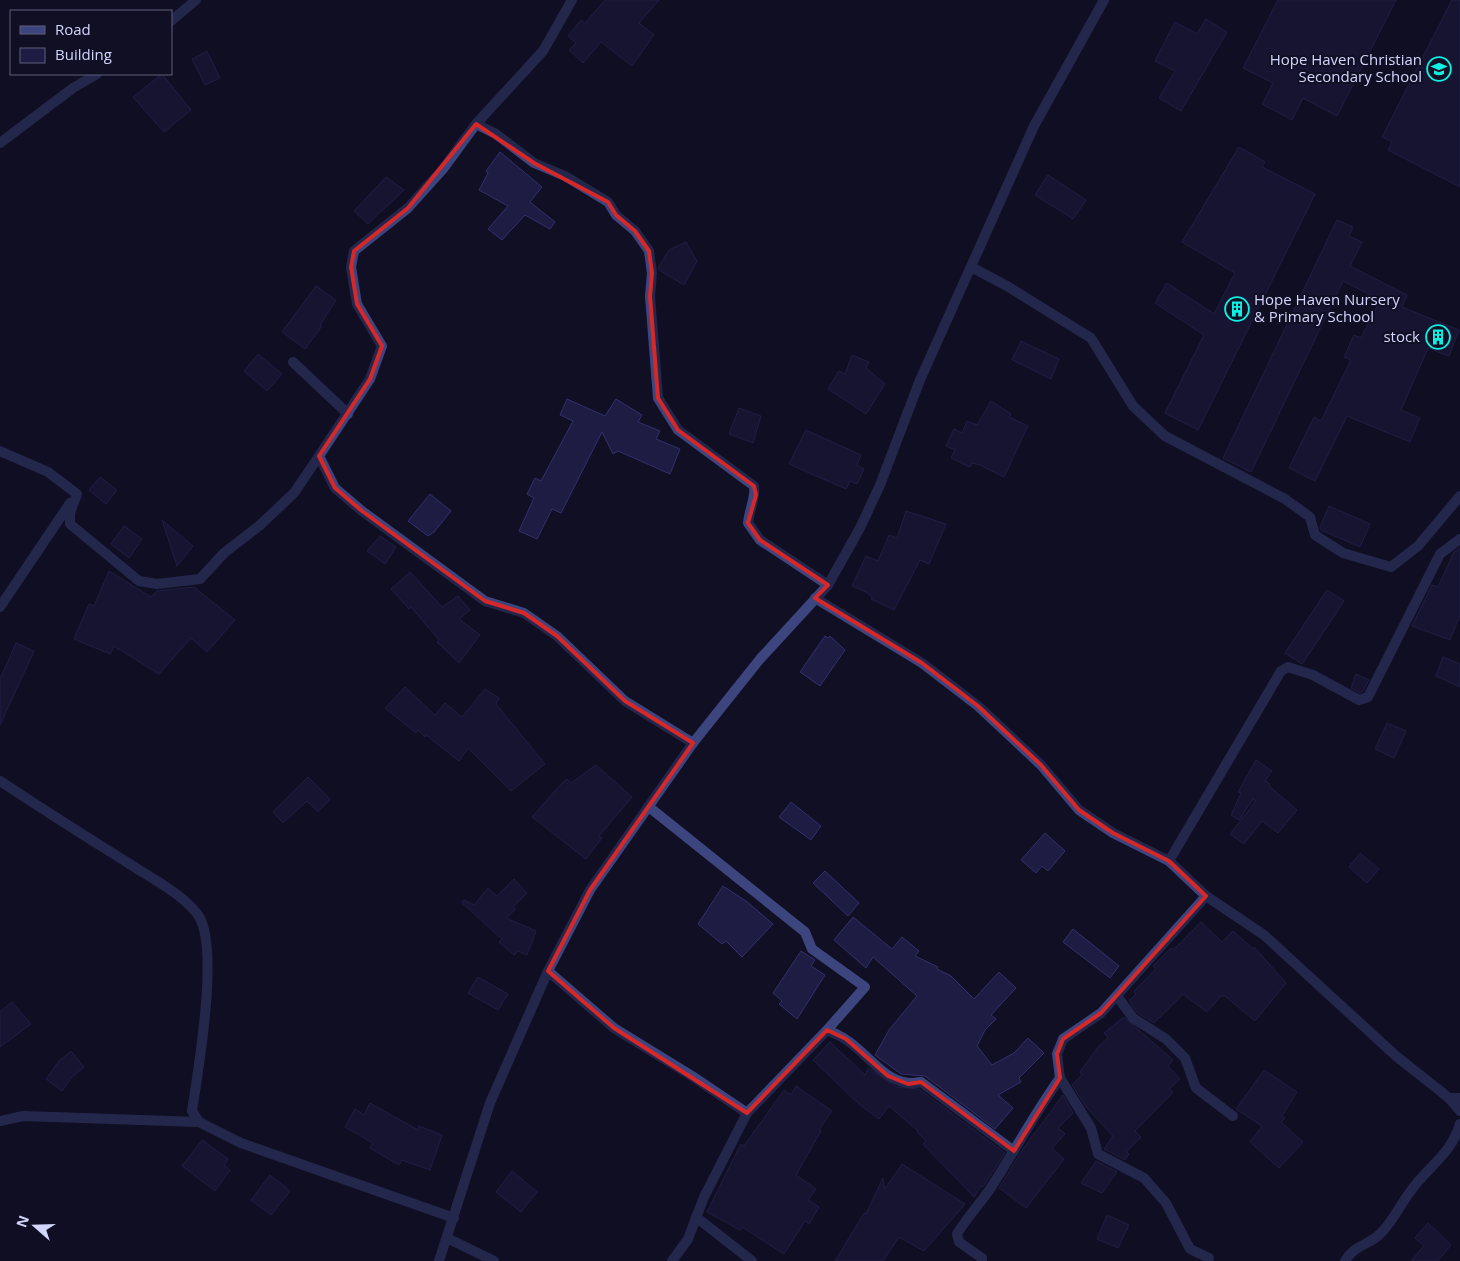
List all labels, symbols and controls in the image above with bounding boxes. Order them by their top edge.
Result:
legend [10,10,172,75]
text: Road [55,19,91,39]
text: Building [55,44,112,64]
place label: Hope Haven Christian Secondary School [1270,49,1422,86]
school or university icon: Hope Haven Christian Secondary School [1426,56,1452,82]
place label: Hope Haven Nursery & Primary School [1254,289,1400,326]
building icon: Hope Haven Nursery & Primary School [1224,296,1250,322]
building icon: stock [1425,324,1451,350]
place label: stock [1383,326,1420,346]
north arrow [10,1201,60,1251]
text: N [11,1213,33,1230]

